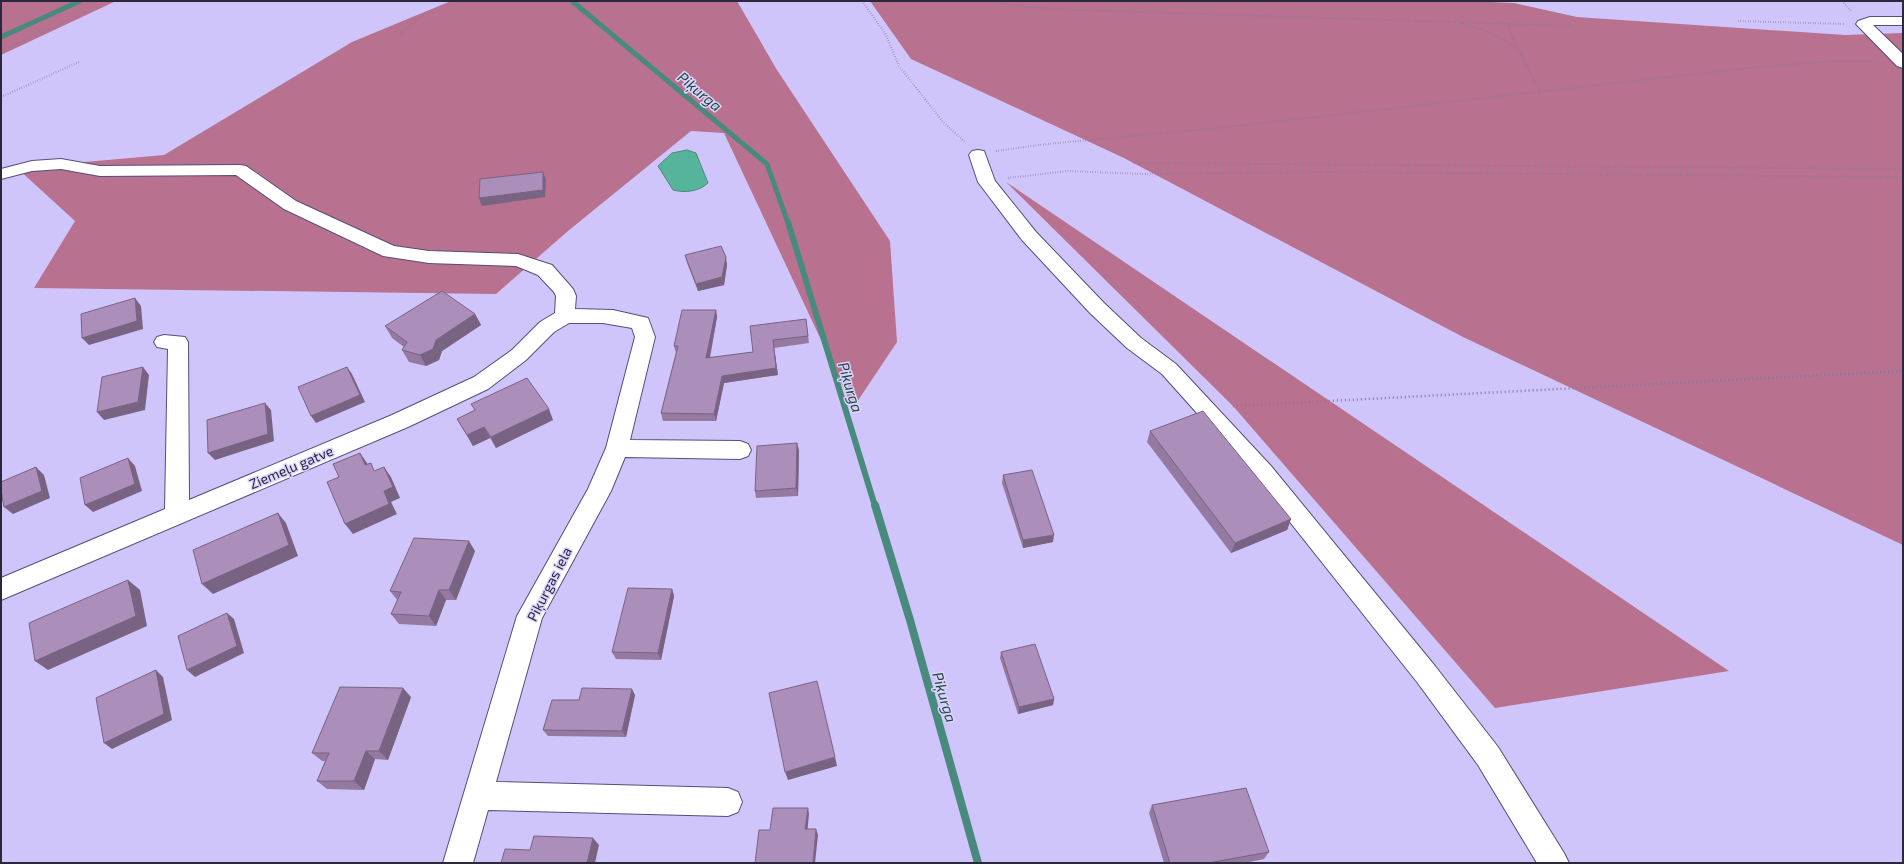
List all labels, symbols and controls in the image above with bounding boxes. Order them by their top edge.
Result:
water label: Piķurga [673,67,726,116]
water label: Piķurga [833,360,867,415]
street label: Ziemeļu gatve [246,442,336,493]
street label: Piķurgas iela [523,544,576,624]
water label: Piķurga [927,670,961,725]

